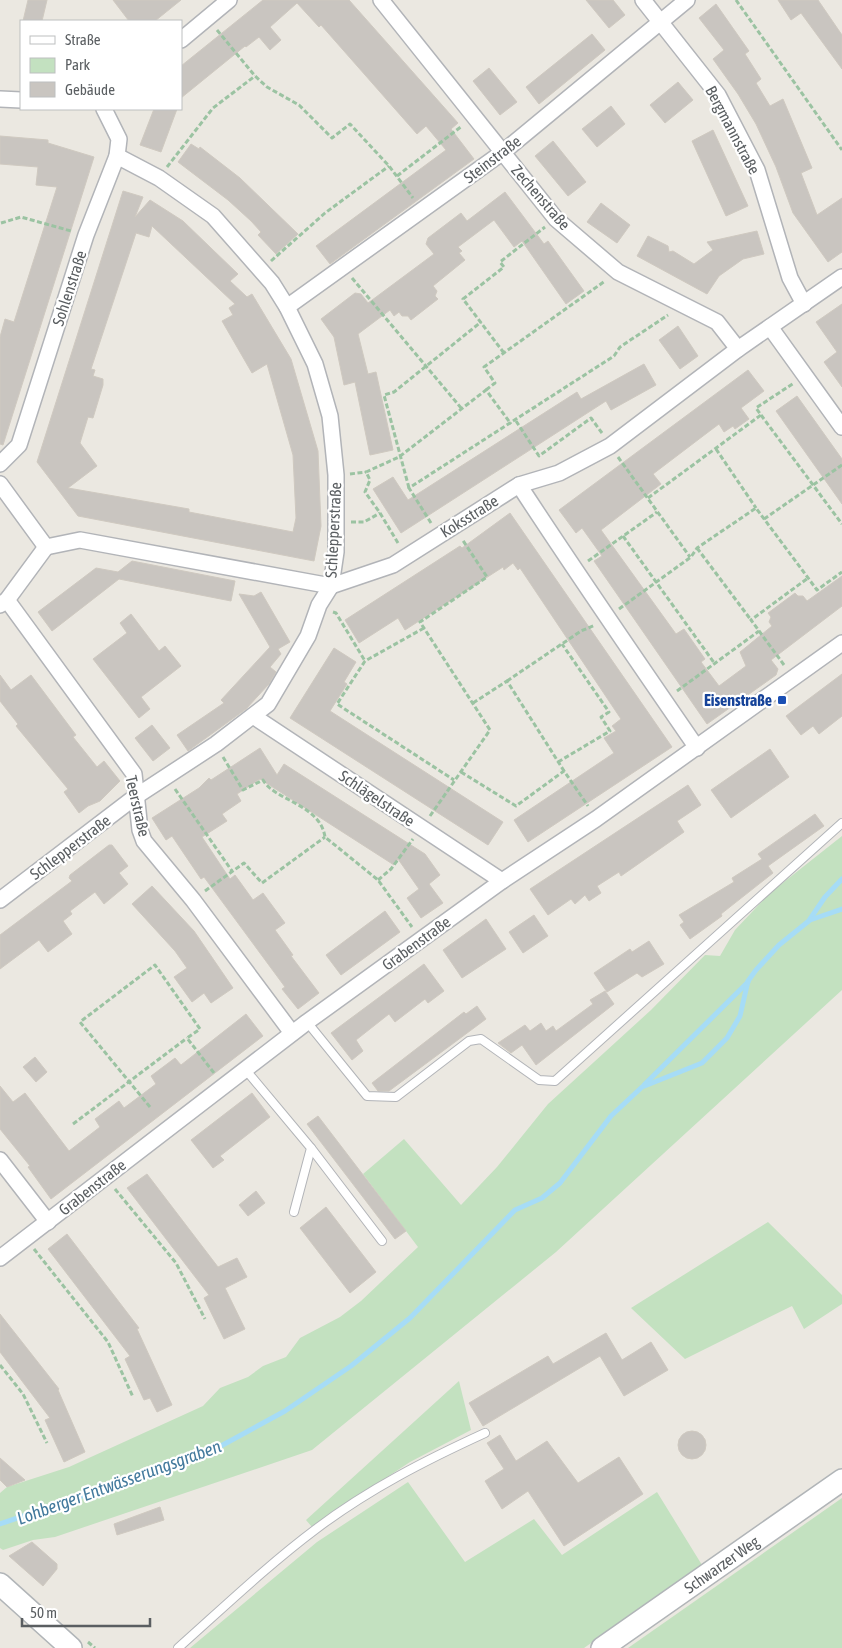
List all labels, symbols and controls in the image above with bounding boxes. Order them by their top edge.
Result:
legend [20,20,182,110]
text: Straße [65,31,101,48]
text: Park [65,56,90,73]
text: Gebäude [65,81,115,98]
street label: Bergmannstraße [701,83,764,178]
street label: Steinstraße [460,132,524,186]
street label: Zechenstraße [508,161,574,233]
street label: Sohlenstraße [48,248,90,328]
street label: Schlepperstraße [322,482,345,578]
street label: Koksstraße [437,491,501,541]
place label: Eisenstraße [704,691,772,709]
marker: Eisenstraße [776,694,788,706]
street label: Schlägelstraße [335,766,418,831]
street label: Teerstraße [122,774,154,838]
street label: Schlepperstraße [26,811,114,884]
street label: Grabenstraße [378,912,454,974]
street label: Grabenstraße [55,1155,129,1219]
water label: Lohberger Entwässerungsgraben [14,1435,224,1529]
street label: Schwarzer Weg [681,1532,763,1597]
scale bar [22,1596,150,1628]
text: 50 m [30,1604,57,1621]

